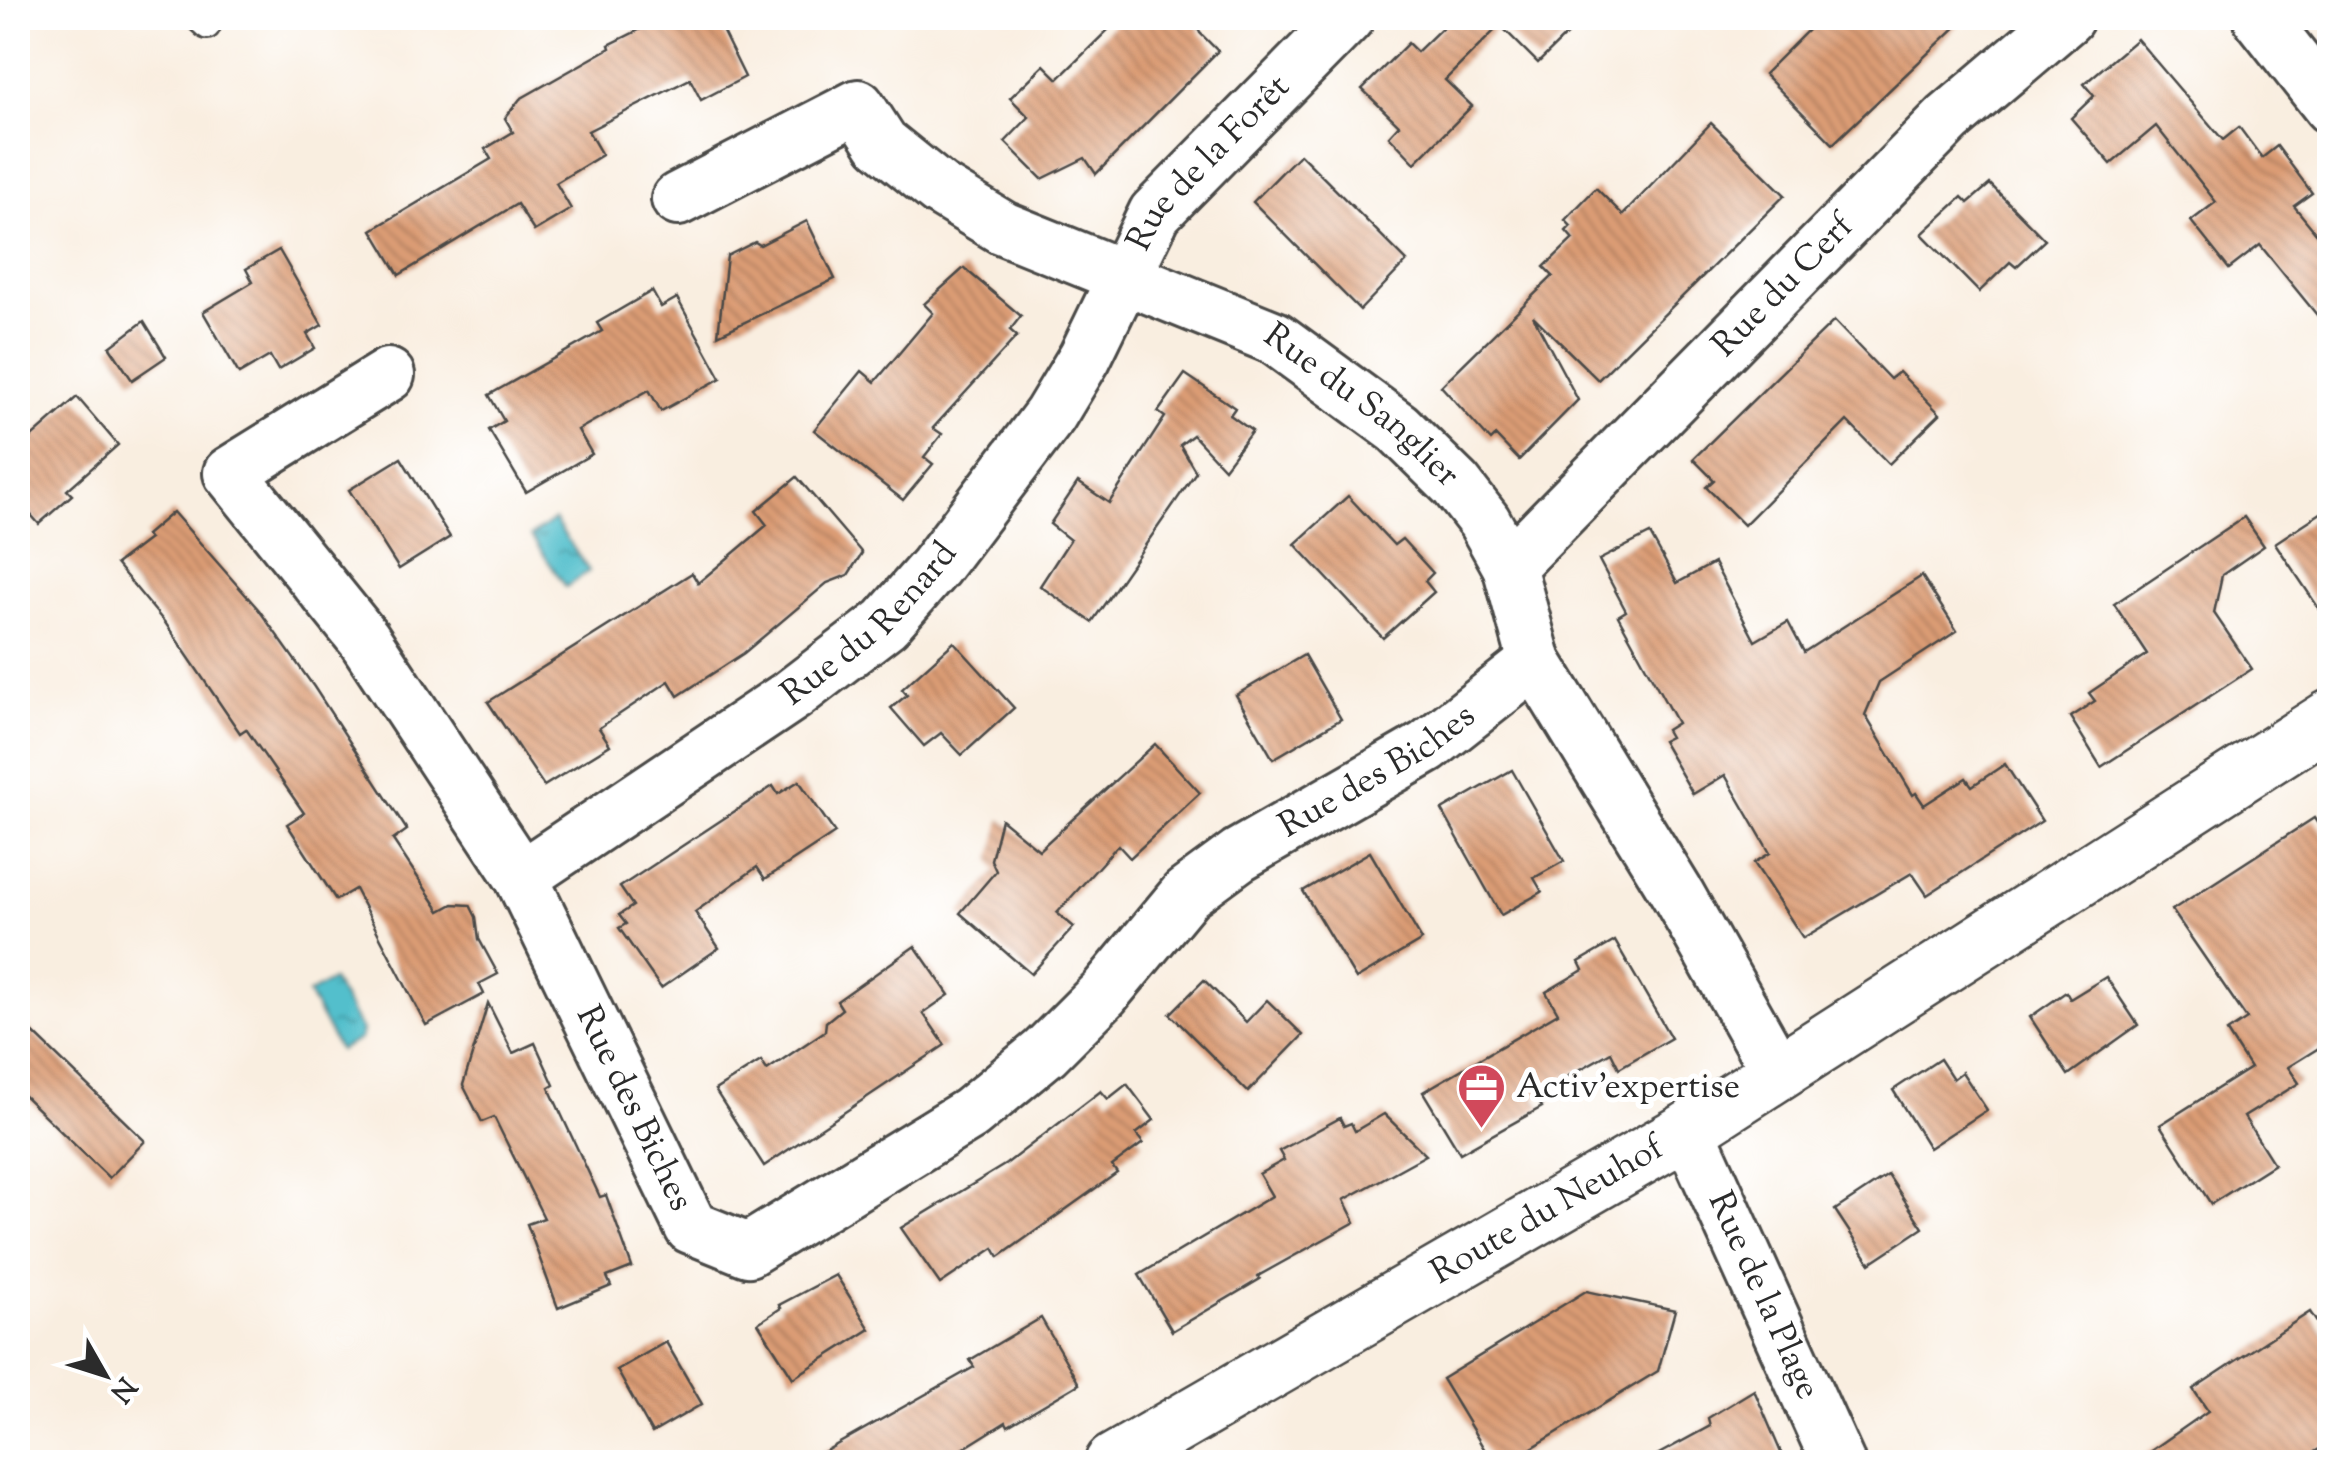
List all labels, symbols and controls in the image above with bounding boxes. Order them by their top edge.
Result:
street label: Rue de la Forêt [1115,64,1302,260]
street label: Rue du Cerf [1701,201,1868,370]
street label: Rue du Sanglier [1252,312,1470,500]
street label: Rue du Renard [771,531,971,719]
street label: Rue des Biches [1270,692,1487,852]
street label: Rue des Biches [562,997,705,1220]
office icon: Activ'expertise [1455,1062,1507,1130]
place label: Activ'expertise [1516,1063,1740,1114]
street label: Route du Neuhof [1422,1123,1675,1298]
street label: Rue de la Plage [1694,1184,1832,1408]
north arrow [55,1325,155,1425]
text: N [100,1368,145,1410]

